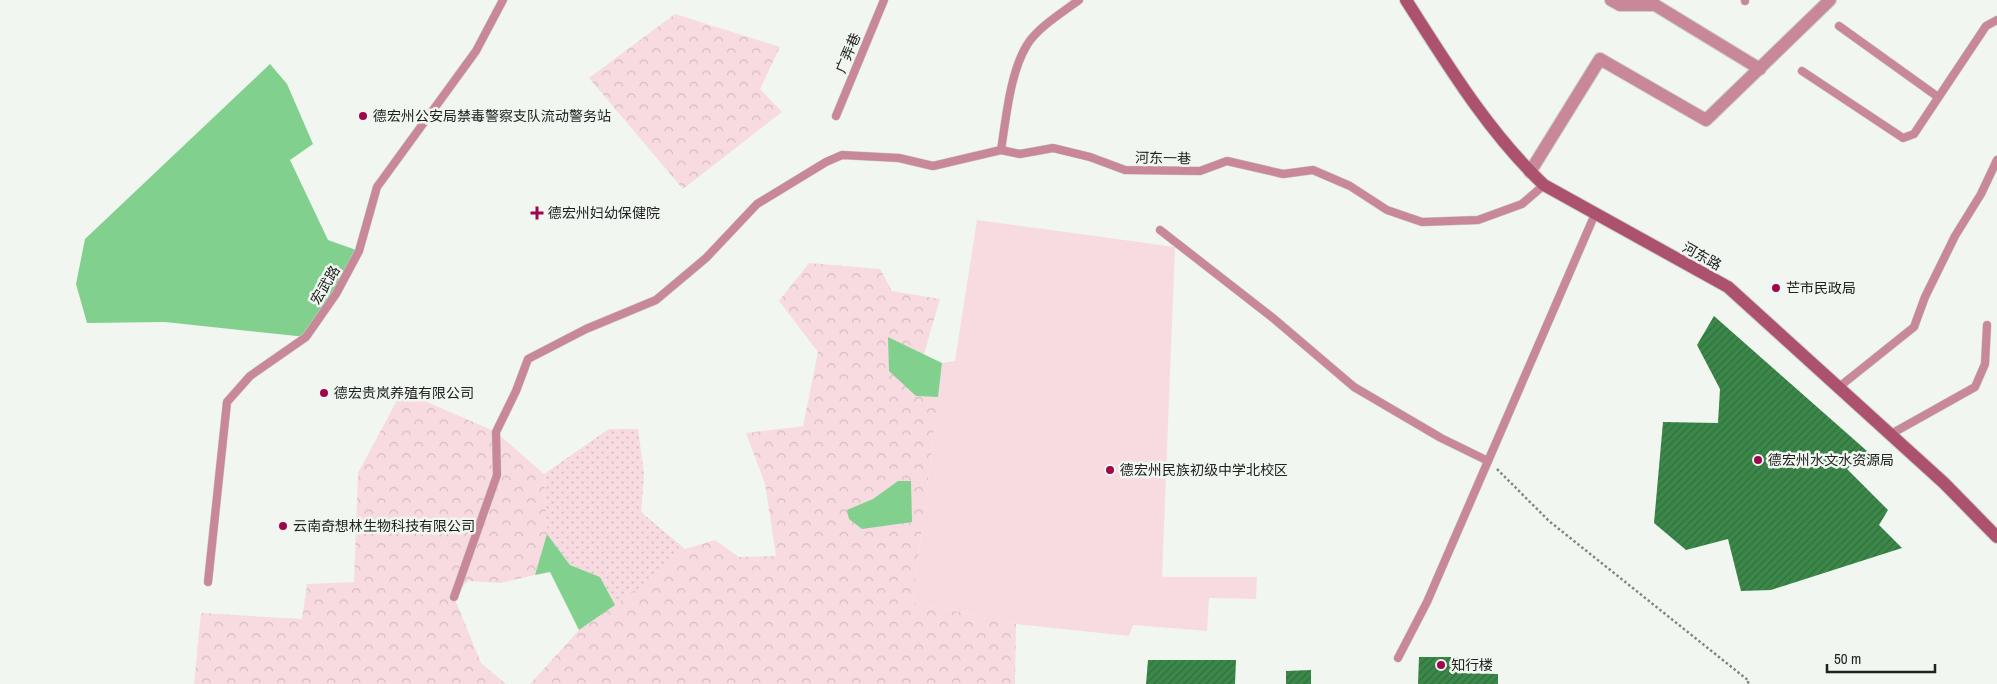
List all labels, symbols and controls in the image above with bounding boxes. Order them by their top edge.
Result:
street label: 广弄巷 [832,30,864,76]
place label: 德宏州公安局禁毒警察支队流动警务站 [373,107,611,125]
marker: 德宏州公安局禁毒警察支队流动警务站 [357,110,369,122]
street label: 河东一巷 [1135,149,1191,167]
place label: 德宏州妇幼保健院 [548,204,660,222]
marker: 德宏州妇幼保健院 [530,206,544,220]
street label: 河东路 [1679,238,1725,274]
street label: 宏武路 [306,262,344,308]
place label: 芒市民政局 [1786,279,1856,297]
marker: 芒市民政局 [1770,282,1782,294]
place label: 德宏贵岚养殖有限公司 [334,384,474,402]
marker: 德宏贵岚养殖有限公司 [318,387,330,399]
place label: 德宏州水文水资源局 [1768,451,1894,469]
marker: 德宏州水文水资源局 [1752,454,1764,466]
place label: 德宏州民族初级中学北校区 [1120,461,1288,479]
marker: 德宏州民族初级中学北校区 [1104,464,1116,476]
place label: 云南奇想林生物科技有限公司 [293,517,475,535]
marker: 云南奇想林生物科技有限公司 [277,520,289,532]
scale bar [1827,642,1934,674]
text: 50 m [1834,648,1861,669]
place label: 知行楼 [1451,656,1493,674]
marker: 知行楼 [1435,659,1447,671]

